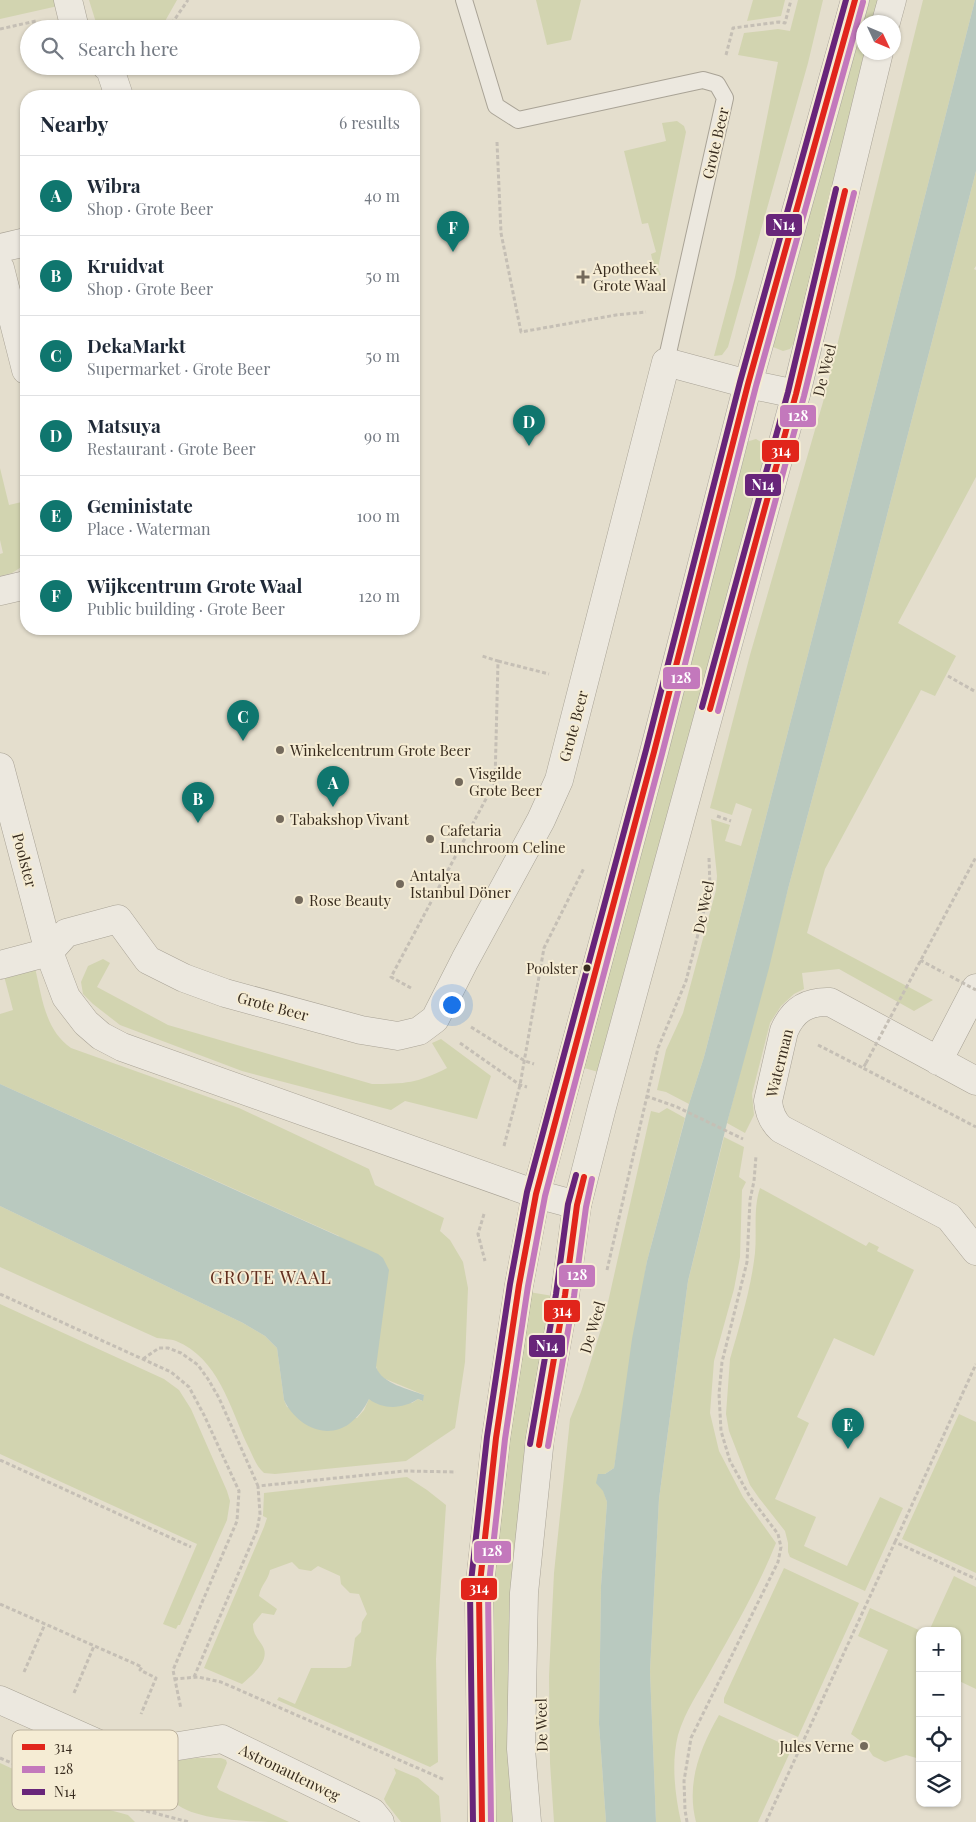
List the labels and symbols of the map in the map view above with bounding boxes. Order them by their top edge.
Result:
north arrow [856,15,901,60]
street label: Grote Beer [697,105,733,181]
pin: F [437,211,469,252]
line badge: N14 [765,213,803,237]
text: N14 [773,215,795,234]
place label: Apotheek Grote Waal [592,258,666,295]
marker: Apotheek Grote Waal [577,271,589,283]
street label: De Weel [808,342,840,398]
line badge: 128 [779,404,817,428]
pin: D [513,405,545,446]
text: 128 [788,406,808,425]
line badge: 314 [761,439,800,463]
text: 314 [771,441,791,460]
line badge: N14 [744,473,782,497]
text: N14 [752,475,774,494]
line badge: 128 [662,666,701,690]
text: 128 [671,668,691,687]
street label: Grote Beer [554,688,592,764]
pin: C [227,700,259,741]
place label: Winkelcentrum Grote Beer [289,740,471,760]
marker: Winkelcentrum Grote Beer [274,744,286,756]
place label: Visgilde Grote Beer [468,763,542,800]
pin: A [317,766,349,807]
marker: Visgilde Grote Beer [453,776,465,788]
pin: B [182,782,214,823]
place label: Tabakshop Vivant [290,809,410,829]
marker: Tabakshop Vivant [274,813,286,825]
place label: Cafetaria Lunchroom Celine [440,820,566,857]
street label: Poolster [8,831,42,890]
marker: Cafetaria Lunchroom Celine [424,833,436,845]
place label: Antalya Istanbul Döner [409,865,511,902]
marker: Antalya Istanbul Döner [394,878,406,890]
street label: De Weel [688,879,718,935]
place label: Rose Beauty [309,890,391,910]
marker: Rose Beauty [293,894,305,906]
place label: Poolster [526,959,579,978]
marker: Poolster [582,963,592,973]
street label: Grote Beer [235,987,311,1025]
your location [439,992,465,1018]
street label: Waterman [761,1027,797,1100]
line badge: 128 [558,1264,596,1288]
district label: GROTE WAAL [210,1265,332,1289]
text: 128 [567,1265,587,1284]
street label: De Weel [575,1298,609,1356]
line badge: 314 [543,1299,581,1323]
text: 314 [552,1301,572,1320]
line badge: N14 [528,1334,566,1358]
text: N14 [536,1336,558,1355]
pin: E [832,1408,864,1449]
line badge: 128 [473,1540,512,1564]
text: 128 [482,1541,502,1560]
line badge: 314 [460,1577,498,1601]
text: 314 [469,1578,489,1597]
street label: De Weel [531,1698,551,1752]
legend [12,1730,178,1810]
place label: Jules Verne [779,1736,854,1756]
text: 314 [54,1737,72,1756]
street label: Astronautenweg [235,1738,344,1805]
marker: Jules Verne [858,1740,870,1752]
text: 128 [54,1759,73,1778]
text: N14 [54,1782,76,1801]

